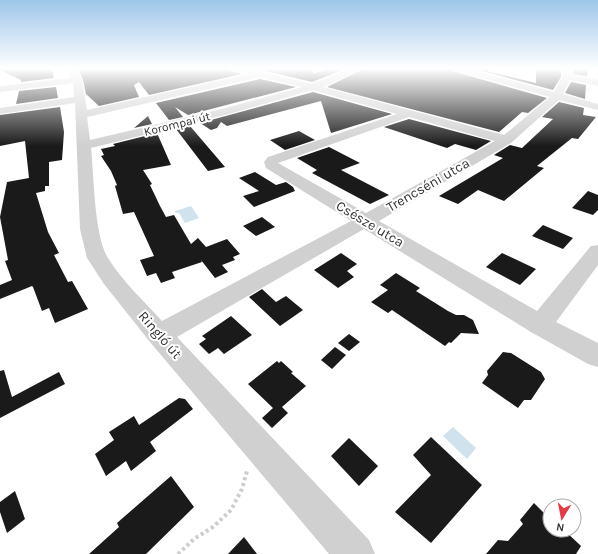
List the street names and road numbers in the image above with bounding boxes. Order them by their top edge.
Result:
street label: Korompai út [142,109,212,139]
street label: Trencséni utca [383,154,473,216]
street label: Csésze utca [333,197,407,251]
street label: Ringló út [135,308,185,362]

